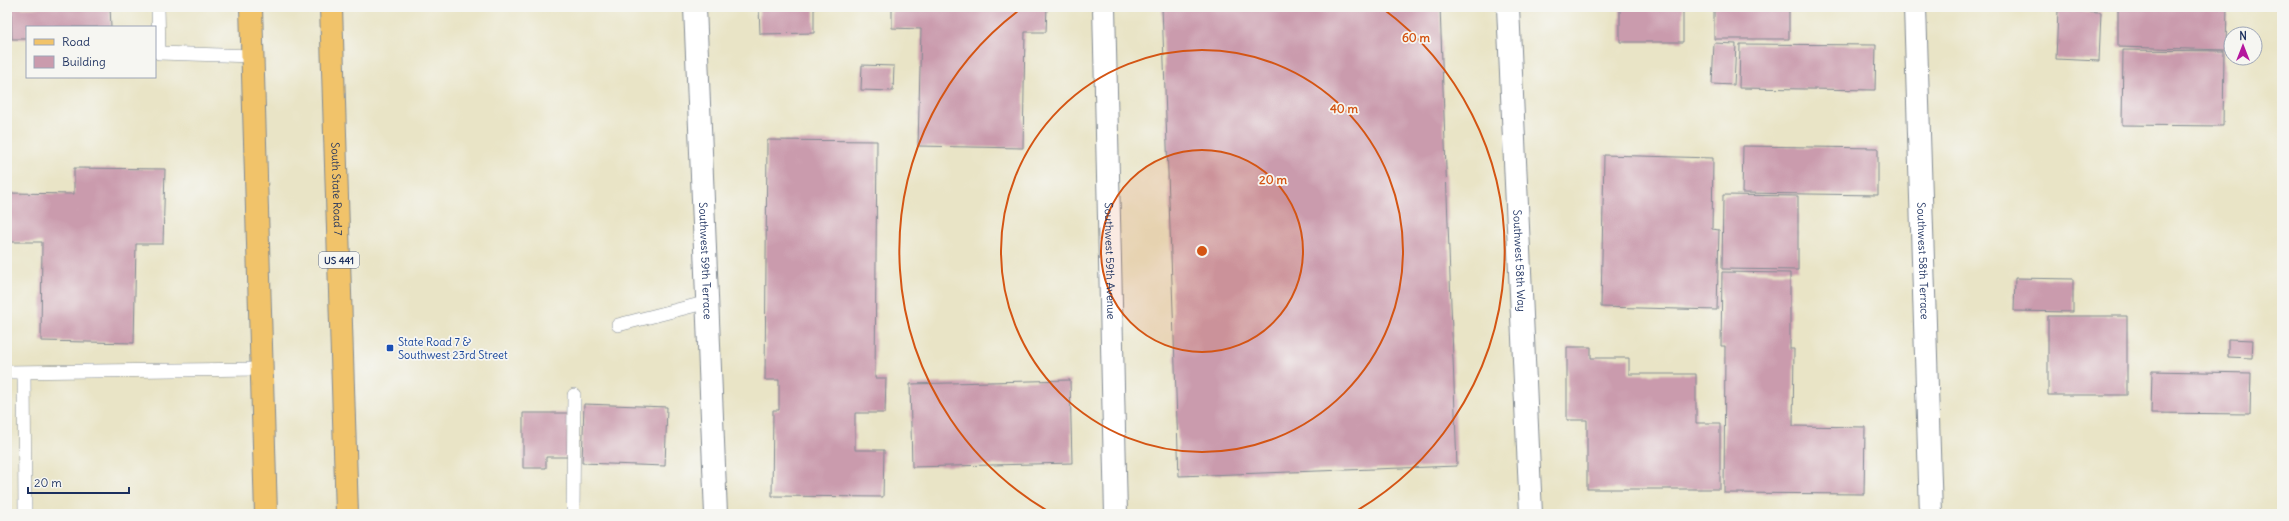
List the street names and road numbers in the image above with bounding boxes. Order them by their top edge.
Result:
street label: South State Road 7 [328,142,345,236]
street label: Southwest 59th Terrace [696,202,715,320]
street label: Southwest 59th Avenue [1102,202,1118,320]
street label: Southwest 58th Terrace [1914,202,1932,320]
street label: Southwest 58th Way [1510,209,1529,312]
road number: US 441 [319,252,359,268]

